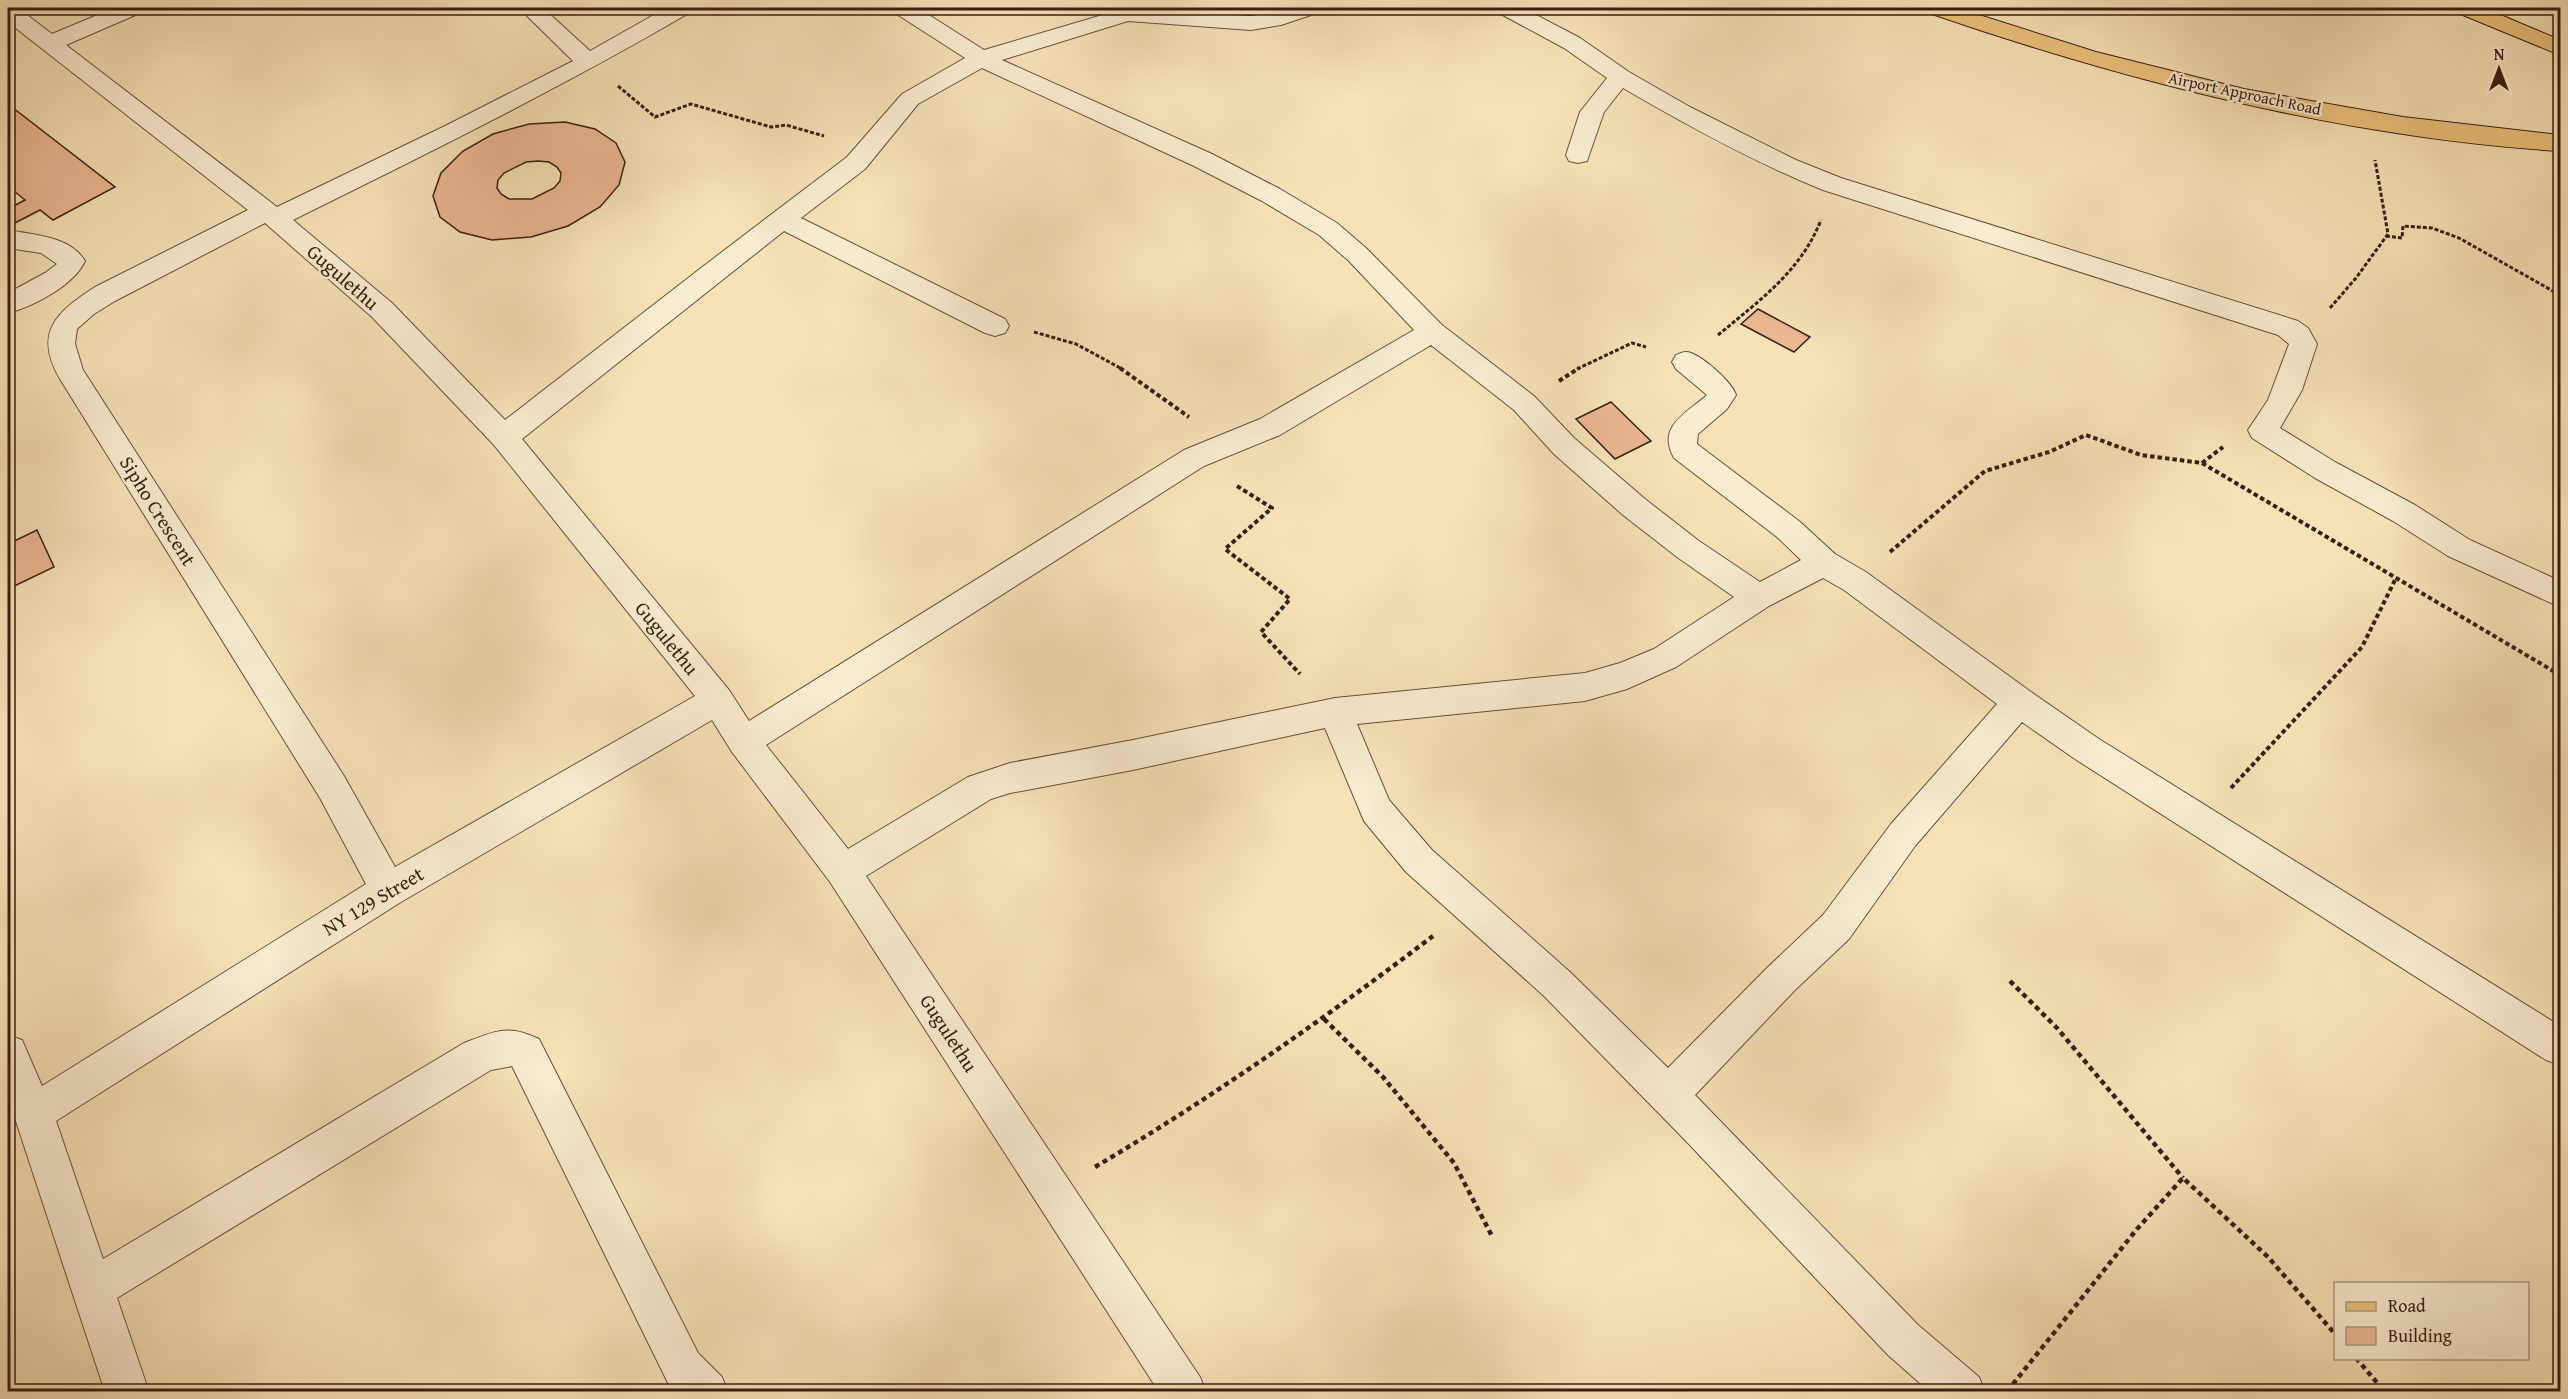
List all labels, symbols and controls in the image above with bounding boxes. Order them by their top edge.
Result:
north arrow [2469,39,2529,99]
text: N [2494,42,2505,66]
street label: Airport Approach Road [2167,65,2324,121]
street label: Gugulethu [301,237,386,316]
street label: Sipho Crescent [113,450,204,571]
street label: Gugulethu [629,595,706,681]
street label: NY 129 Street [317,859,429,942]
street label: Gugulethu [913,988,986,1077]
legend [2334,1282,2529,1360]
text: Road [2388,1292,2426,1319]
text: Building [2388,1322,2452,1349]

